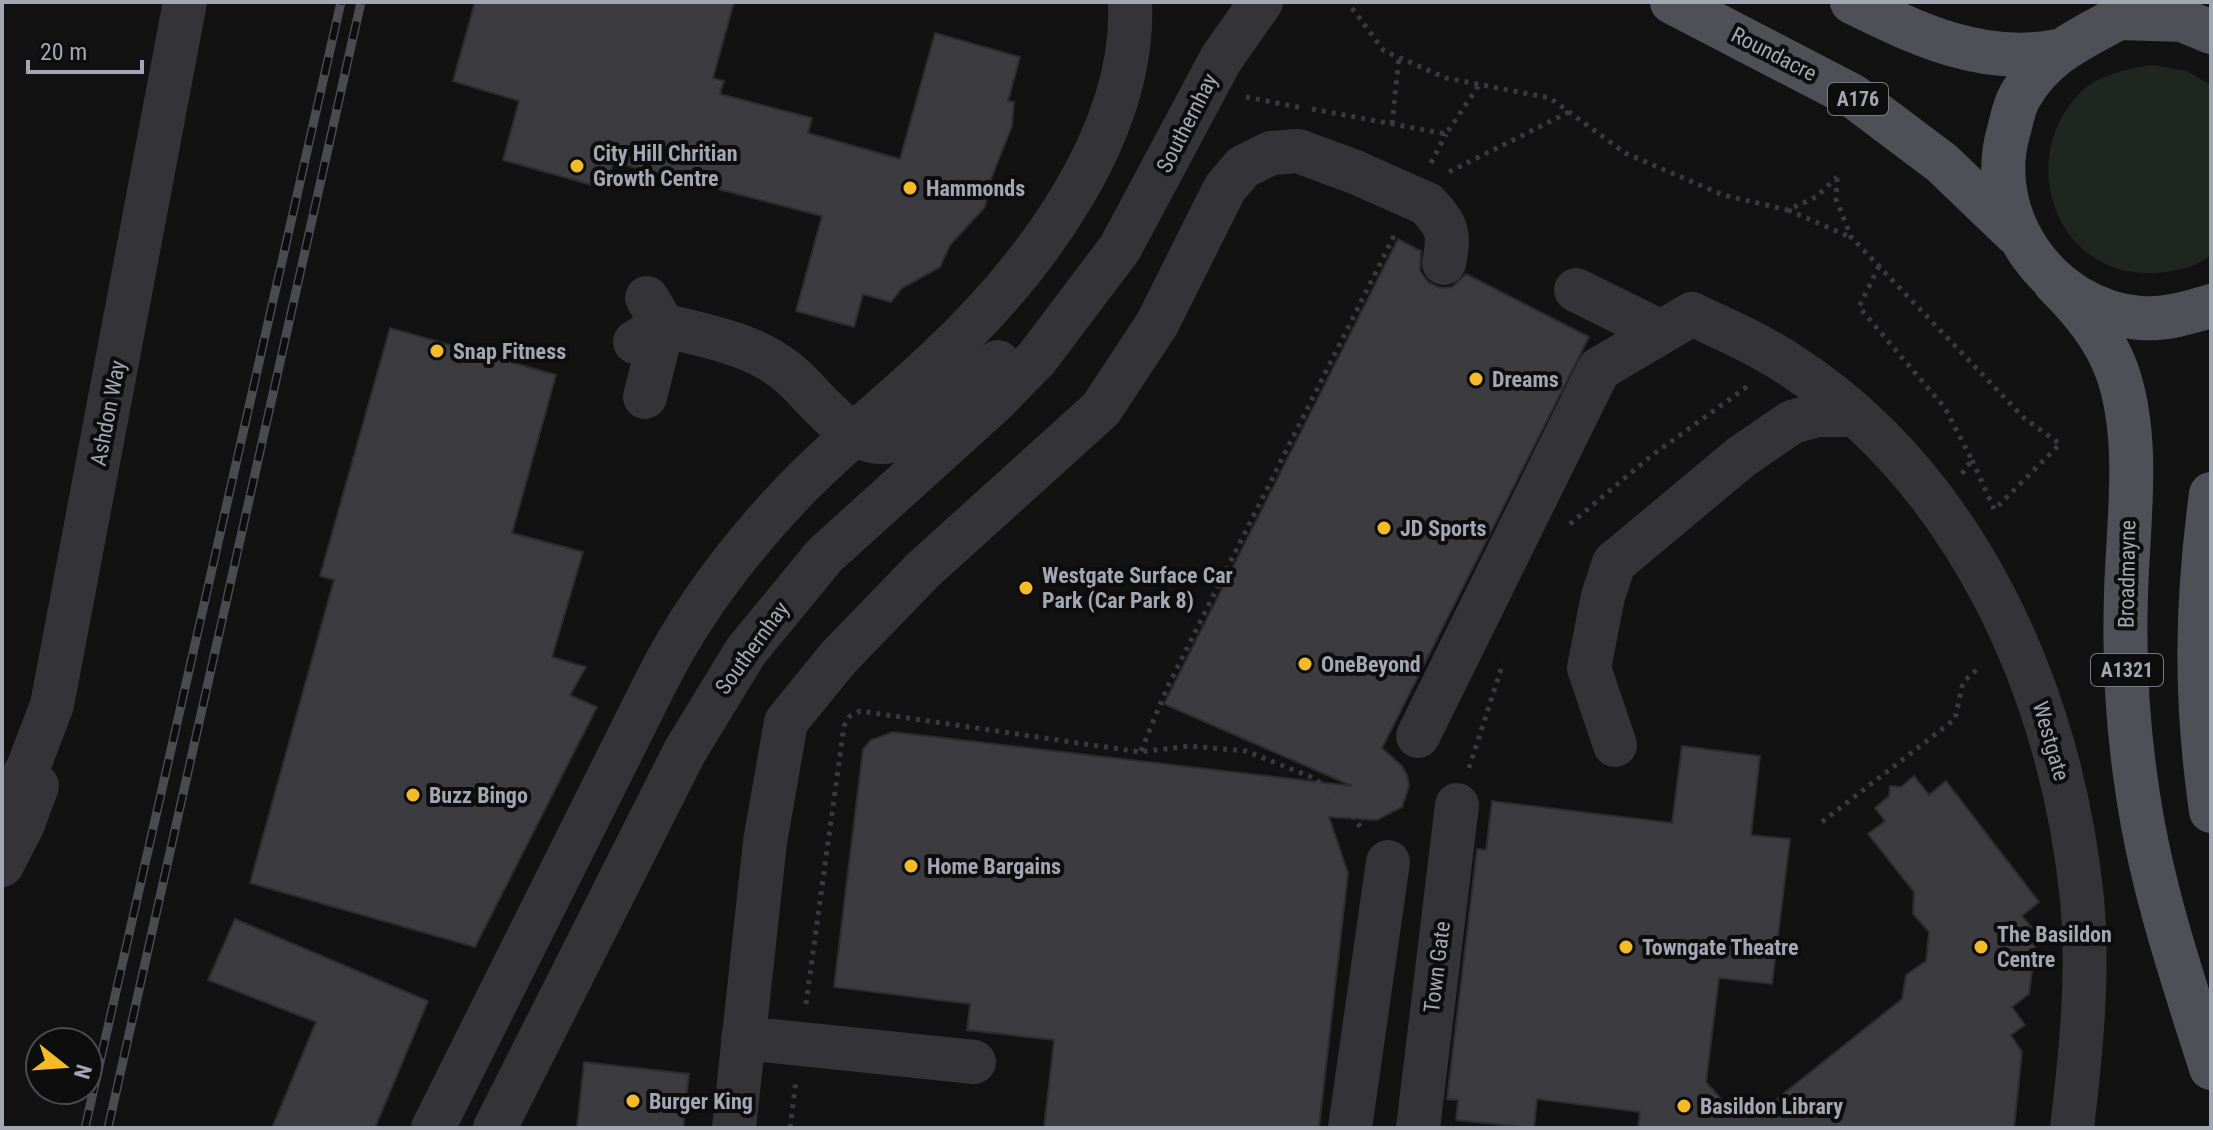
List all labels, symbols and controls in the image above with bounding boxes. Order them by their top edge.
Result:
street label: Roundacre [1727,22,1821,86]
scale bar [28,24,142,74]
text: 20 m [40,38,87,66]
street label: Southernhay [1151,69,1223,177]
road number: A176 [1828,83,1888,115]
place label: City Hill Chritian Growth Centre [593,141,738,191]
marker: City Hill Chritian Growth Centre [568,157,586,175]
place label: Hammonds [926,176,1025,201]
marker: Hammonds [901,179,919,197]
place label: Snap Fitness [453,339,566,364]
marker: Snap Fitness [428,342,446,360]
street label: Ashdon Way [86,358,130,468]
place label: Dreams [1492,367,1559,392]
marker: Dreams [1467,370,1485,388]
place label: JD Sports [1400,516,1487,541]
marker: JD Sports [1375,519,1393,537]
street label: Broadmayne [2114,520,2140,628]
place label: Westgate Surface Car Park (Car Park 8) [1042,563,1233,613]
marker: Westgate Surface Car Park (Car Park 8) [1017,579,1035,597]
street label: Southernhay [710,597,794,699]
place label: OneBeyond [1321,652,1421,677]
road number: A1321 [2091,654,2163,686]
marker: OneBeyond [1296,655,1314,673]
street label: Westgate [2028,698,2074,784]
place label: Buzz Bingo [429,783,528,808]
marker: Buzz Bingo [404,786,422,804]
place label: Home Bargains [927,854,1061,879]
marker: Home Bargains [902,857,920,875]
street label: Town Gate [1419,920,1455,1014]
place label: The Basildon Centre [1997,922,2112,972]
place label: Towngate Theatre [1642,935,1799,960]
marker: Towngate Theatre [1617,938,1635,956]
marker: The Basildon Centre [1972,938,1990,956]
north arrow [24,1026,104,1106]
text: N [69,1062,97,1082]
place label: Burger King [649,1089,753,1114]
marker: Burger King [624,1092,642,1110]
place label: Basildon Library [1700,1094,1843,1119]
marker: Basildon Library [1675,1097,1693,1115]

